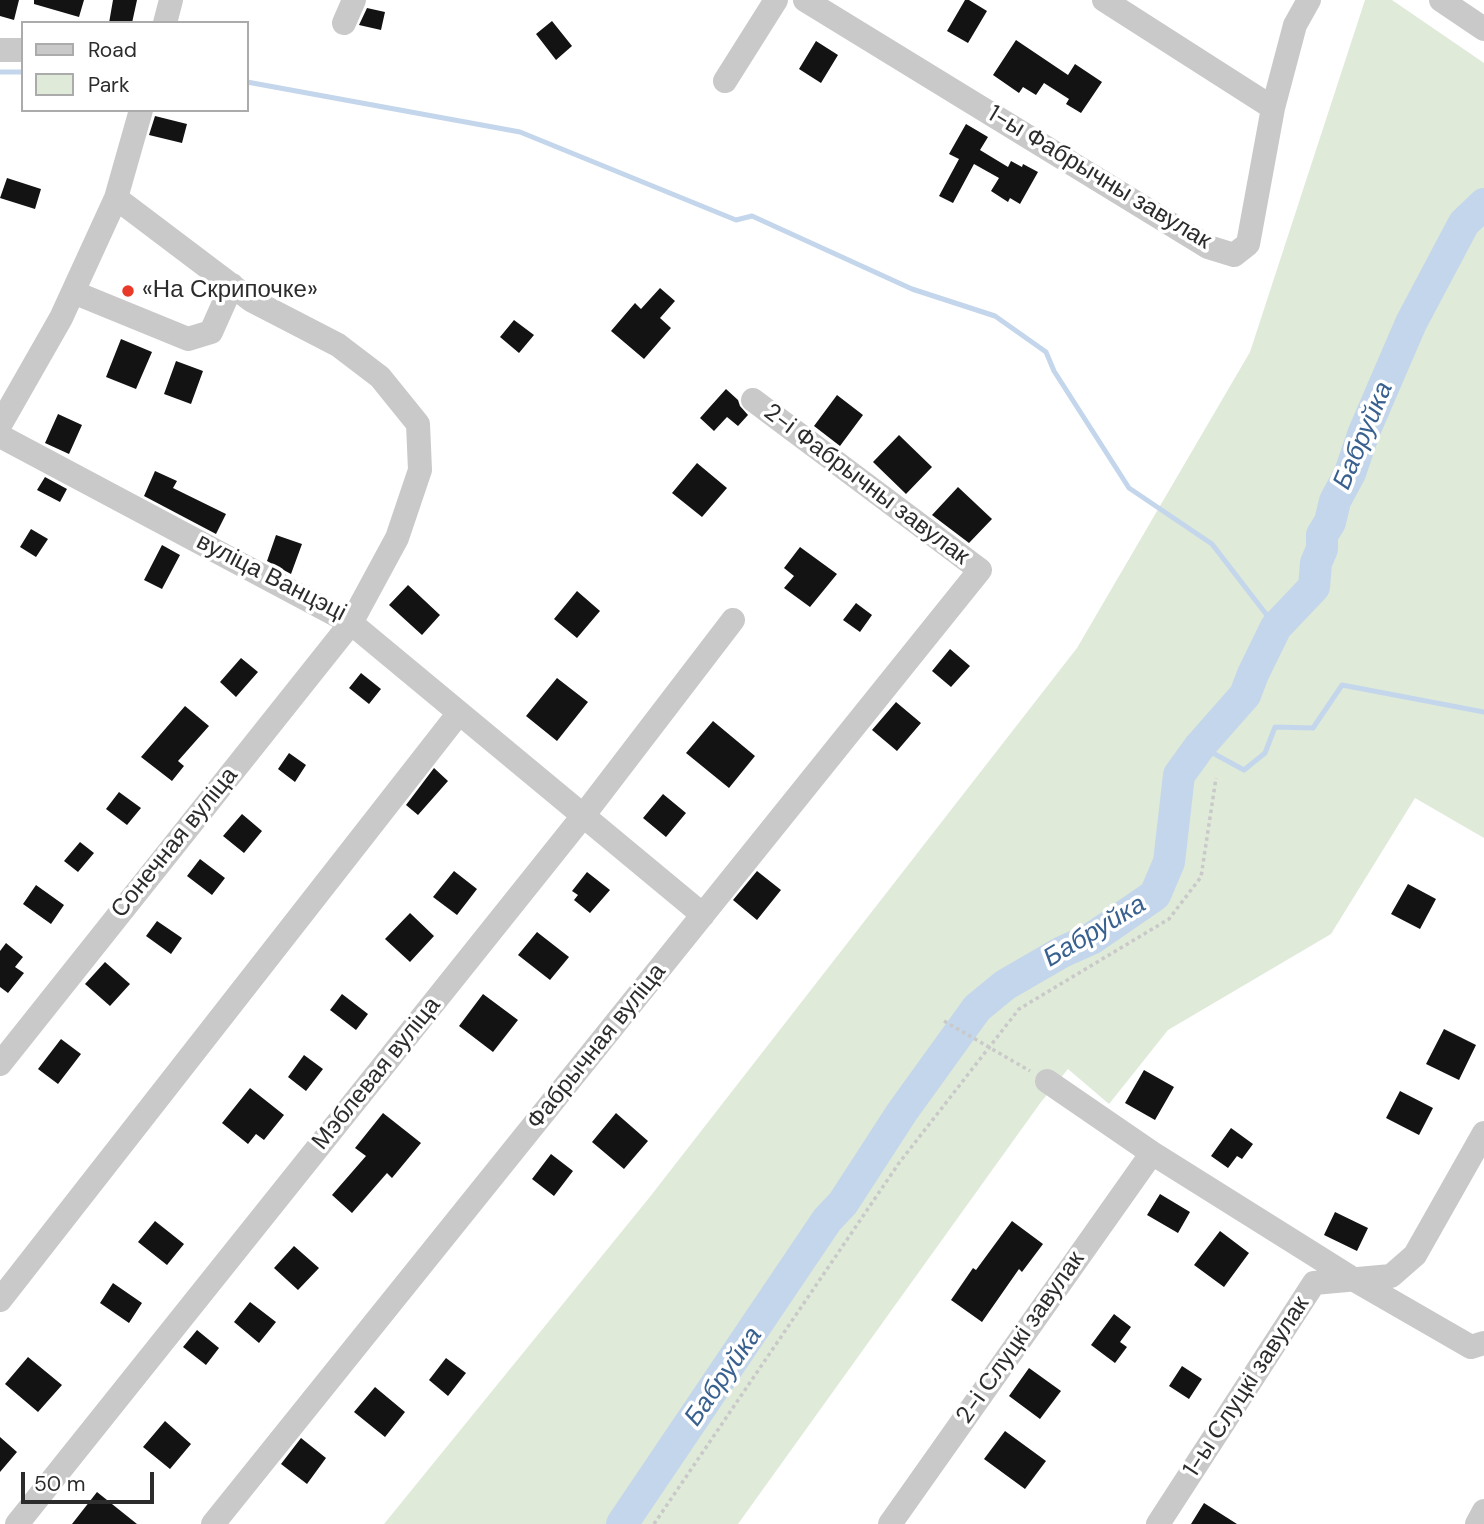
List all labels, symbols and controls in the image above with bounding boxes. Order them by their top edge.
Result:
legend [21,21,248,112]
text: Road [88,36,137,64]
text: Park [88,71,129,99]
street label: 1-ы Фабрычны завулак [982,100,1216,256]
place label: «На Скрипочке» [142,277,318,305]
marker: «На Скрипочке» [120,283,136,299]
water label: Бабруйка [1327,378,1401,494]
street label: 2-і Фабрычны завулак [758,398,974,572]
street label: вуліца Ванцэці [191,528,351,628]
street label: Сонечная вуліца [106,762,244,924]
water label: Бабруйка [1038,889,1152,975]
street label: Фабрычная вуліца [521,958,673,1136]
street label: Мэблевая вуліца [307,992,447,1156]
street label: 2-і Слуцкі завулак [951,1246,1091,1430]
street label: 1-ы Слуцкі завулак [1178,1291,1316,1483]
water label: Бабруйка [679,1321,769,1433]
scale bar [24,1458,158,1502]
text: 50 m [34,1470,85,1498]

